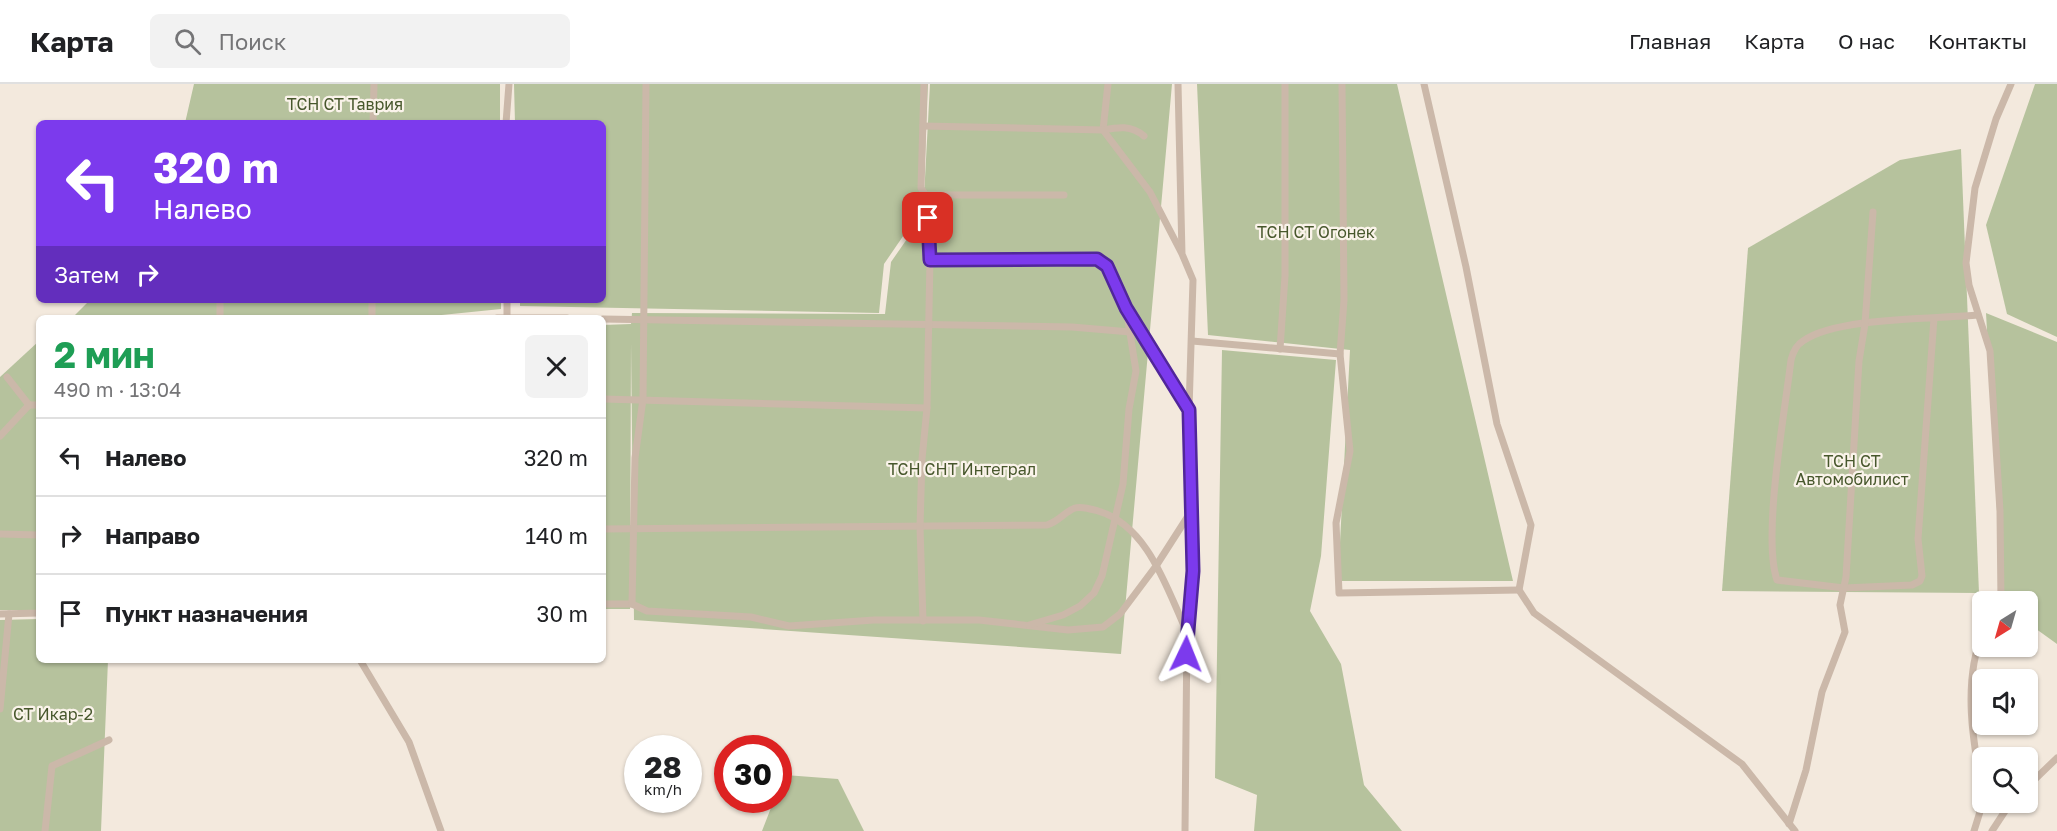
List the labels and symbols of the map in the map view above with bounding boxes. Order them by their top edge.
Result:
park label: ТСН СТ Таврия [287,94,403,114]
pin [902,192,953,243]
park label: ТСН СТ Огонек [1257,222,1375,242]
park label: ТСН СТ Автомобилист [1796,451,1909,489]
park label: ТСН СНТ Интеграл [888,459,1036,479]
north arrow [1972,591,2038,657]
position arrow [1154,622,1218,686]
park label: СТ Икар-2 [13,704,93,724]
speed limit sign: 30 [714,735,792,813]

